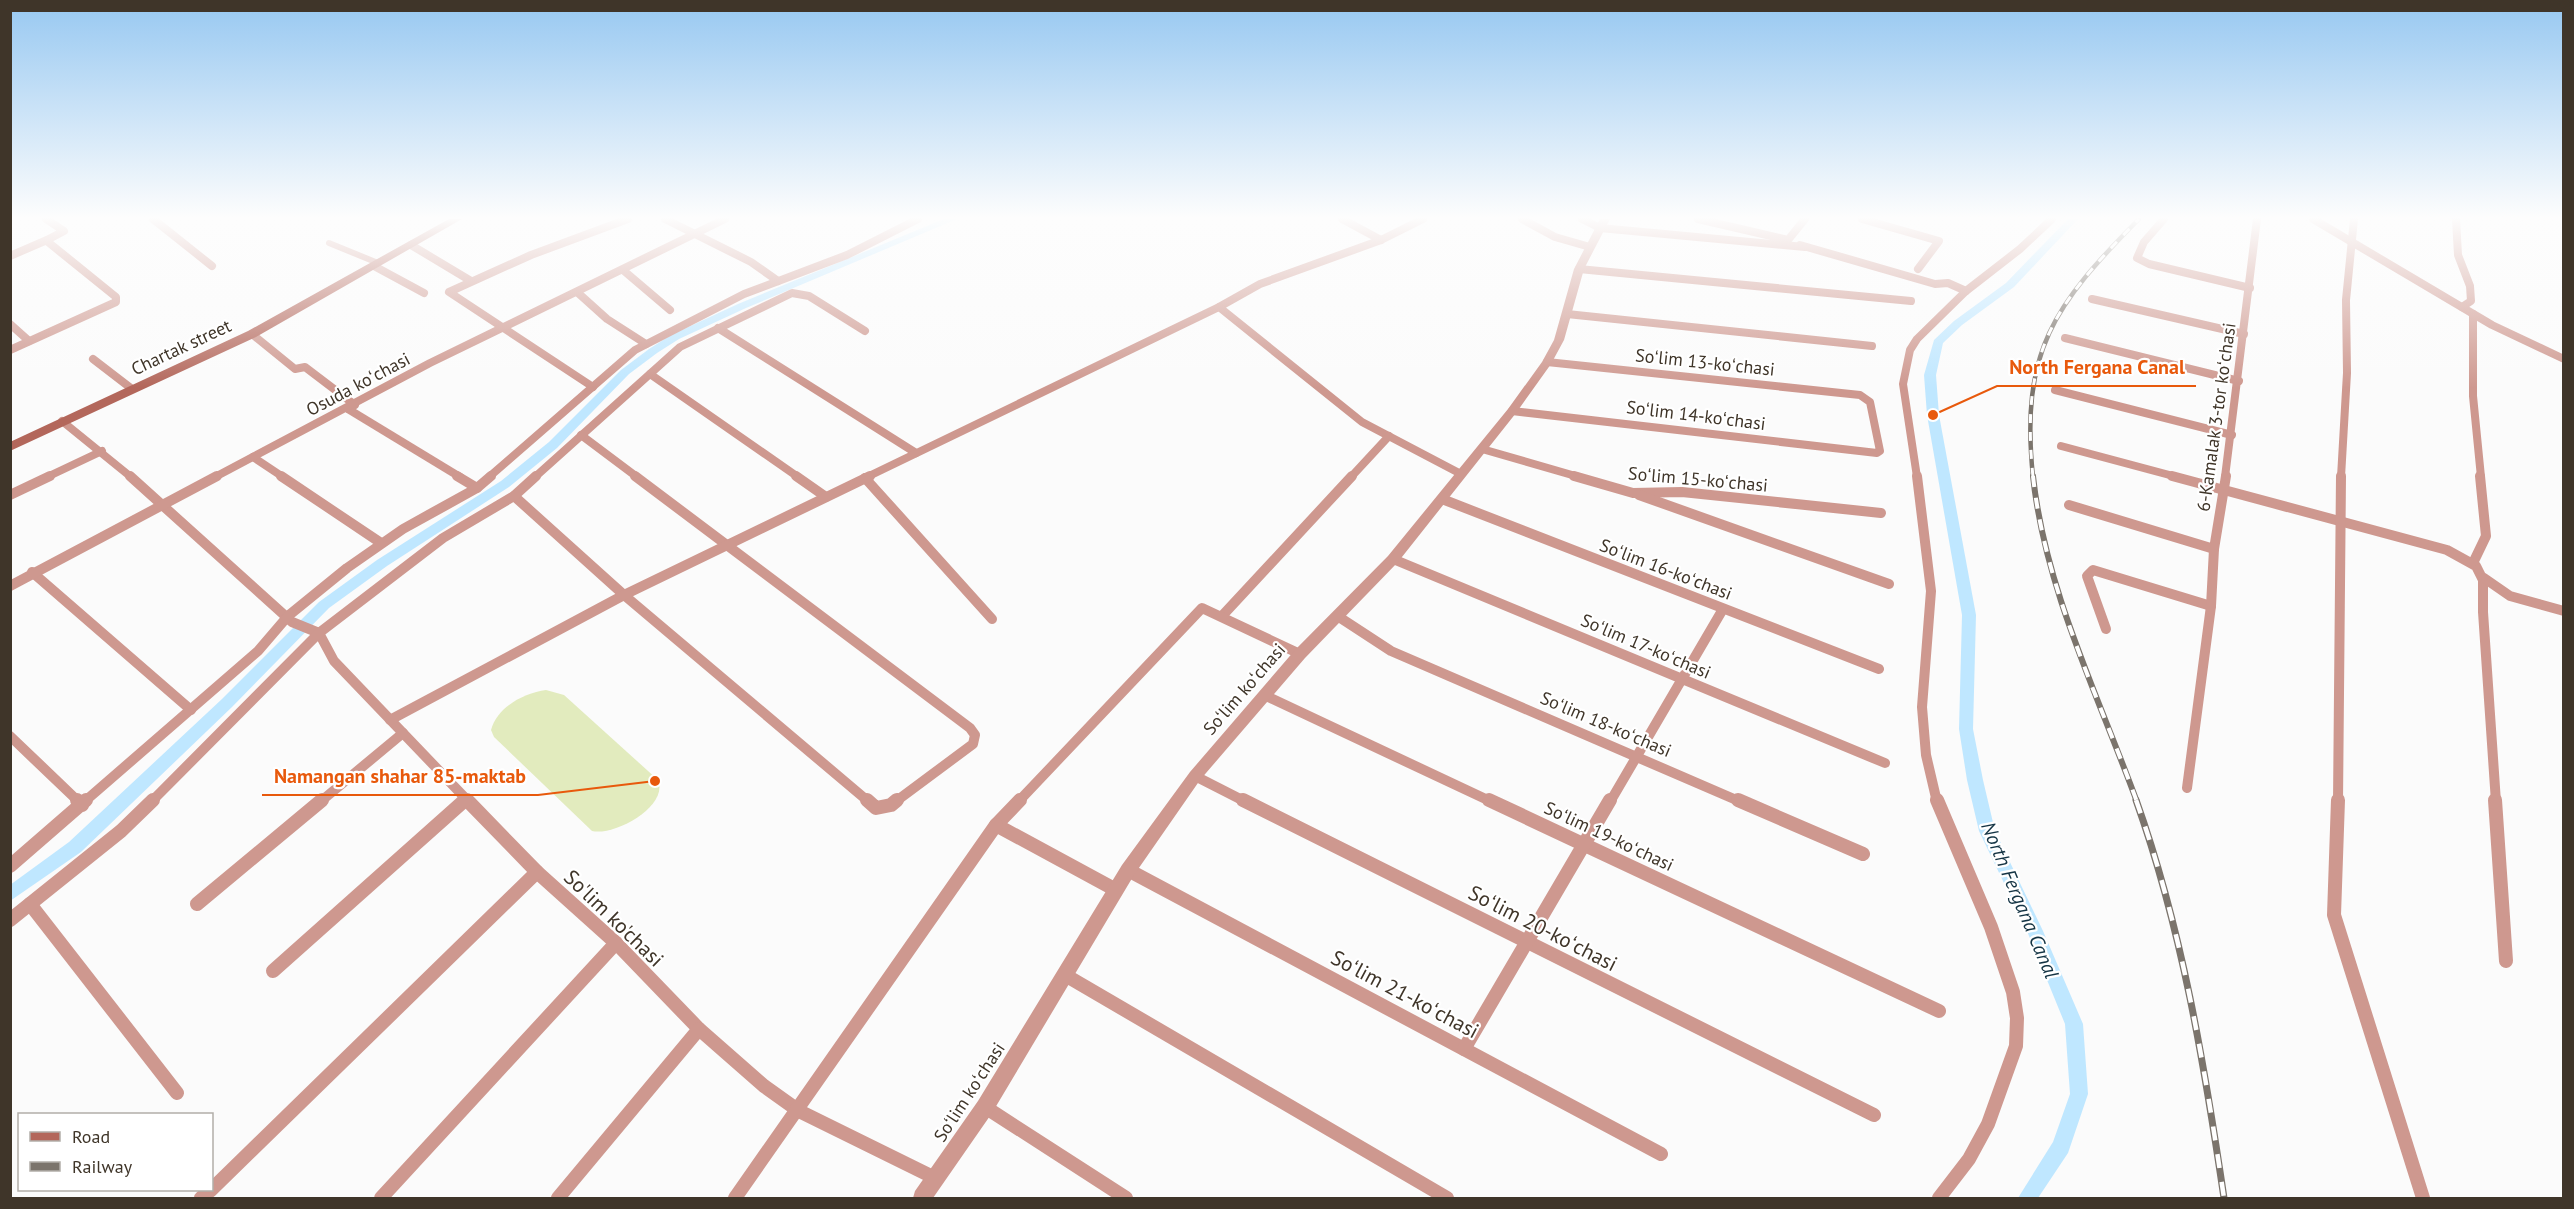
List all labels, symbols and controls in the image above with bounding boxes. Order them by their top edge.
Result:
street label: Chartak street [127,314,235,380]
street label: 6-Kamalak 3-tor koʻchasi [2191,321,2241,513]
street label: Soʻlim 13-koʻchasi [1634,343,1776,381]
street label: Osuda koʻchasi [302,347,414,421]
callout: North Fergana Canal [1997,348,2196,386]
text: North Fergana Canal [2009,354,2185,380]
street label: Soʻlim 14-koʻchasi [1625,395,1767,435]
street label: Soʻlim 15-koʻchasi [1627,461,1769,497]
street label: Soʻlim 16-koʻchasi [1596,533,1736,605]
street label: Soʻlim 17-koʻchasi [1578,608,1714,684]
street label: Soʻlim koʻchasi [1198,638,1290,740]
street label: Soʻlim 18-koʻchasi [1537,686,1675,762]
callout: Namangan shahar 85-maktab [262,757,538,795]
text: Namangan shahar 85-maktab [274,763,526,789]
street label: Soʻlim 19-koʻchasi [1541,796,1677,876]
water label: North Fergana Canal [1975,818,2065,983]
street label: So'lim ko'chasi [558,864,670,972]
street label: Soʻlim 20-koʻchasi [1464,879,1622,977]
street label: Soʻlim 21-koʻchasi [1326,944,1484,1044]
street label: Soʻlim koʻchasi [928,1038,1010,1146]
legend [18,1113,213,1191]
text: Road [72,1125,110,1148]
text: Railway [72,1155,133,1178]

